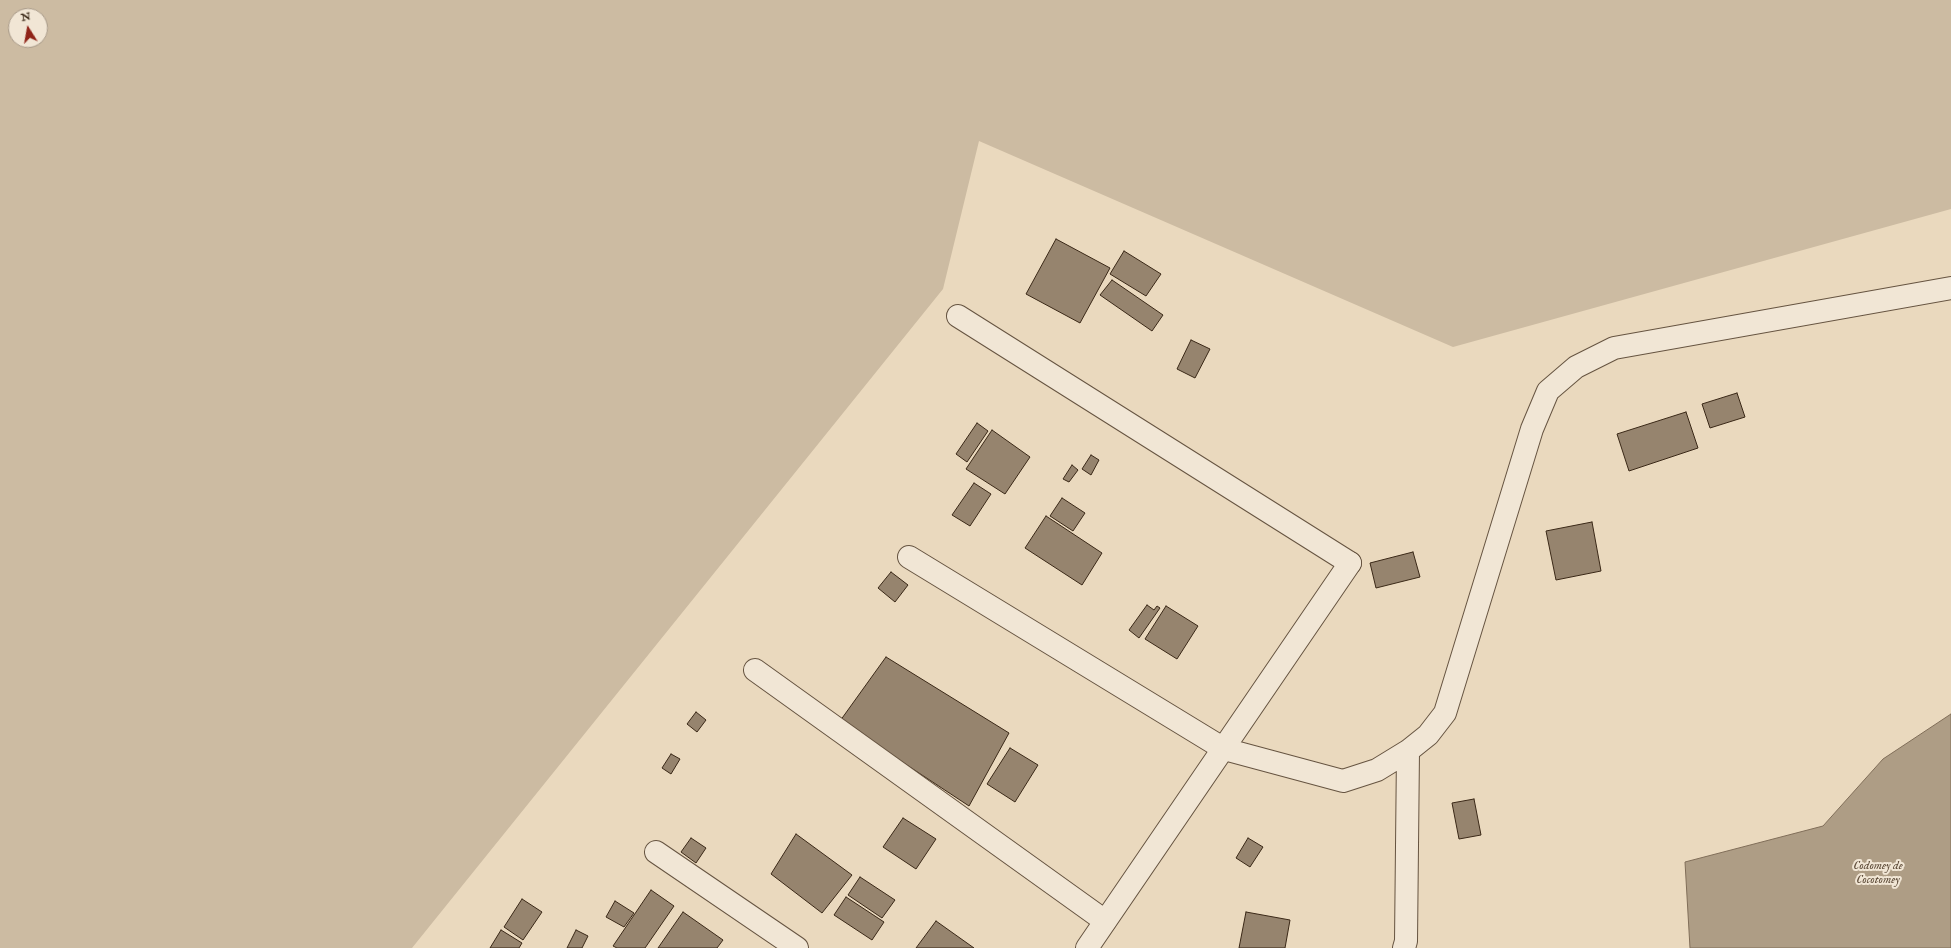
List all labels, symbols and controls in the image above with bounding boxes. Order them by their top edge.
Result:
north arrow [8,8,48,48]
text: N [20,9,32,25]
water label: Codomey de Cocotomey [1853,860,1903,888]

